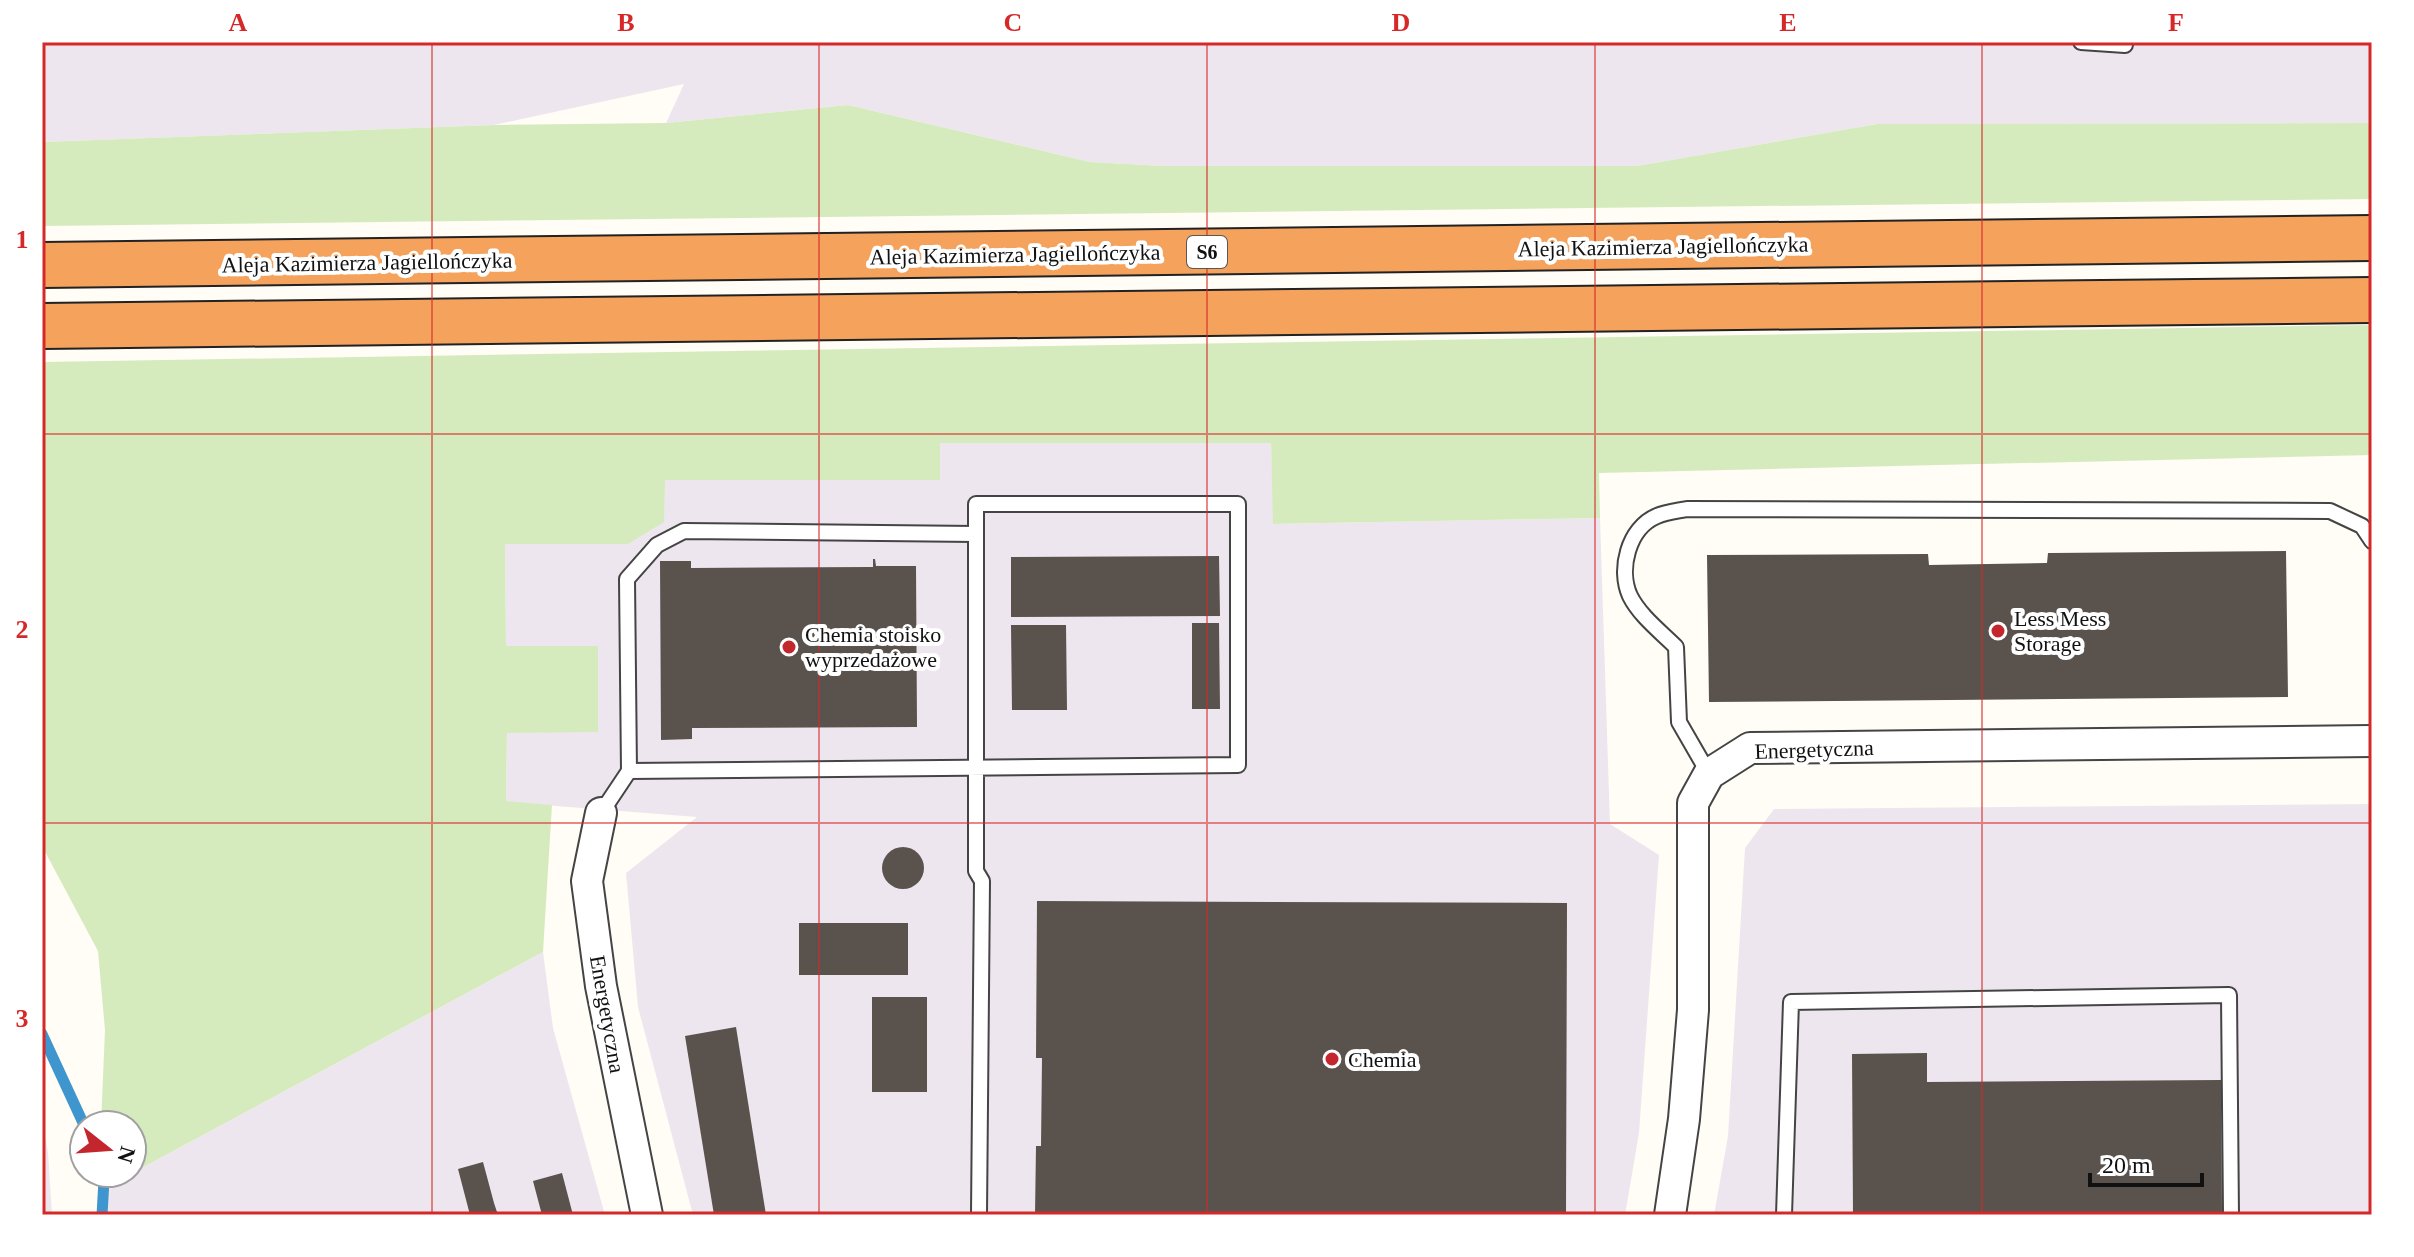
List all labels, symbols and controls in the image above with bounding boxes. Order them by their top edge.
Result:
text: A [229,8,248,37]
text: B [617,8,635,37]
text: C [1004,8,1022,37]
text: D [1392,8,1410,37]
text: E [1779,8,1797,37]
text: F [2168,8,2184,37]
text: 1 [16,225,29,254]
street label: Aleja Kazimierza Jagiellończyka [1517,231,1809,262]
road number: S6 [1187,236,1227,268]
street label: Aleja Kazimierza Jagiellończyka [869,239,1161,270]
street label: Aleja Kazimierza Jagiellończyka [221,247,513,278]
place label: Less Mess Storage [2014,606,2106,656]
text: 2 [16,615,29,644]
place label: Chemia stoisko wyprzedażowe [805,622,941,672]
marker: Less Mess Storage [1989,622,2007,640]
marker: Chemia stoisko wyprzedażowe [780,638,798,656]
street label: Energetyczna [1754,735,1874,764]
street label: Energetyczna [585,953,630,1075]
text: 3 [16,1004,29,1033]
place label: Chemia [1348,1047,1417,1072]
marker: Chemia [1323,1050,1341,1068]
north arrow [68,1109,148,1189]
scale bar [2090,1137,2202,1187]
text: N [112,1143,141,1166]
text: 20 m [2102,1152,2151,1178]

